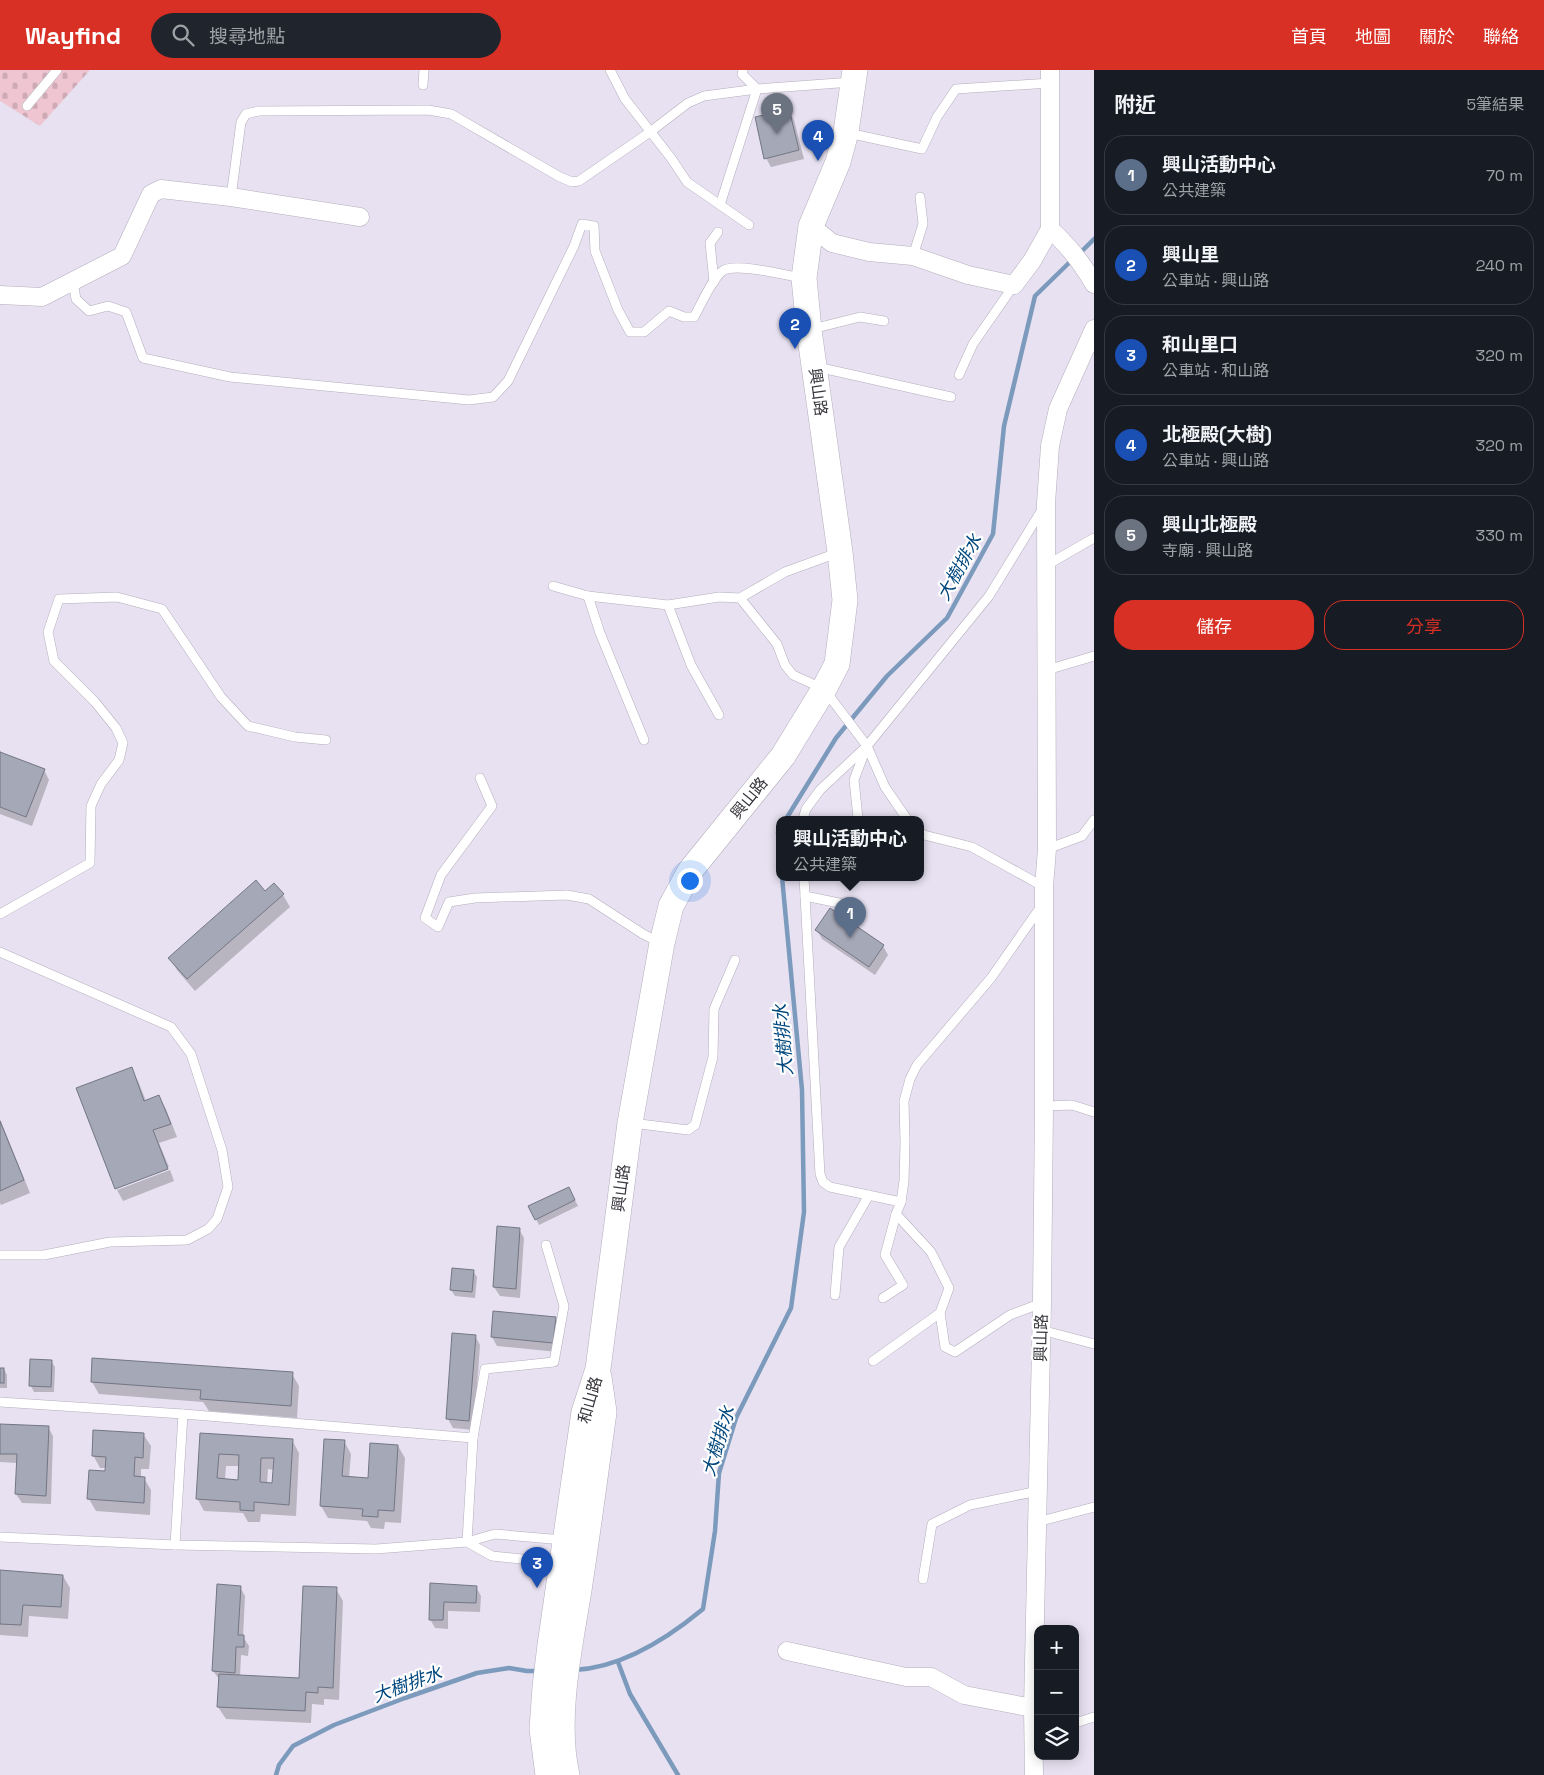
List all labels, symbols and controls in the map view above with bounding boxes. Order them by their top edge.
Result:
search box [151,13,501,58]
text: Wayfind [25,20,121,51]
icon: search [169,21,197,49]
text: 搜尋地點 [209,24,285,49]
text: 首頁 [1291,25,1327,48]
text: 地圖 [1355,25,1391,48]
text: 關於 [1419,25,1455,48]
text: 聯絡 [1483,25,1519,48]
text: 附近 [1114,91,1156,118]
pin: 5 [761,93,793,134]
text: 5筆結果 [1466,94,1524,115]
pin: 4 [802,120,834,161]
text: 興山活動中心 [1162,152,1276,177]
text: 1 [1127,165,1135,186]
text: 70 m [1486,165,1523,186]
text: 公共建築 [1162,180,1226,201]
text: 興山里 [1162,242,1219,267]
text: 2 [1126,255,1136,276]
text: 240 m [1476,255,1523,276]
text: 公車站 · 興山路 [1162,270,1269,291]
pin: 2 [779,308,811,349]
text: 和山里口 [1162,332,1238,357]
text: 3 [1126,345,1136,366]
text: 320 m [1476,345,1523,366]
text: 公車站 · 和山路 [1162,360,1269,381]
street label: 興山路 [804,367,832,417]
text: 北極殿(大樹) [1162,422,1272,447]
text: 4 [1126,435,1136,456]
text: 320 m [1476,435,1523,456]
text: 公車站 · 興山路 [1162,450,1269,471]
text: 興山北極殿 [1162,512,1257,537]
text: 5 [1126,525,1136,546]
text: 330 m [1476,525,1523,546]
water label: 大樹排水 [931,529,987,604]
text: 寺廟 · 興山路 [1162,540,1253,561]
button: 儲存 [1114,600,1314,650]
button: 分享 [1324,600,1524,650]
street label: 興山路 [726,773,772,823]
popup [776,816,924,881]
text: 興山活動中心 [793,826,907,851]
text: 公共建築 [793,854,857,875]
your location [677,868,703,894]
pin: 1 [834,897,866,938]
water label: 大樹排水 [768,1002,798,1077]
street label: 興山路 [608,1163,634,1213]
street label: 興山路 [1030,1314,1052,1362]
street label: 和山路 [573,1374,607,1426]
water label: 大樹排水 [696,1402,740,1479]
pin: 3 [521,1547,553,1588]
map controls [1034,1625,1079,1760]
button: + [1034,1625,1079,1670]
water label: 大樹排水 [369,1661,446,1707]
button: − [1034,1670,1079,1715]
button: layers [1034,1715,1079,1760]

